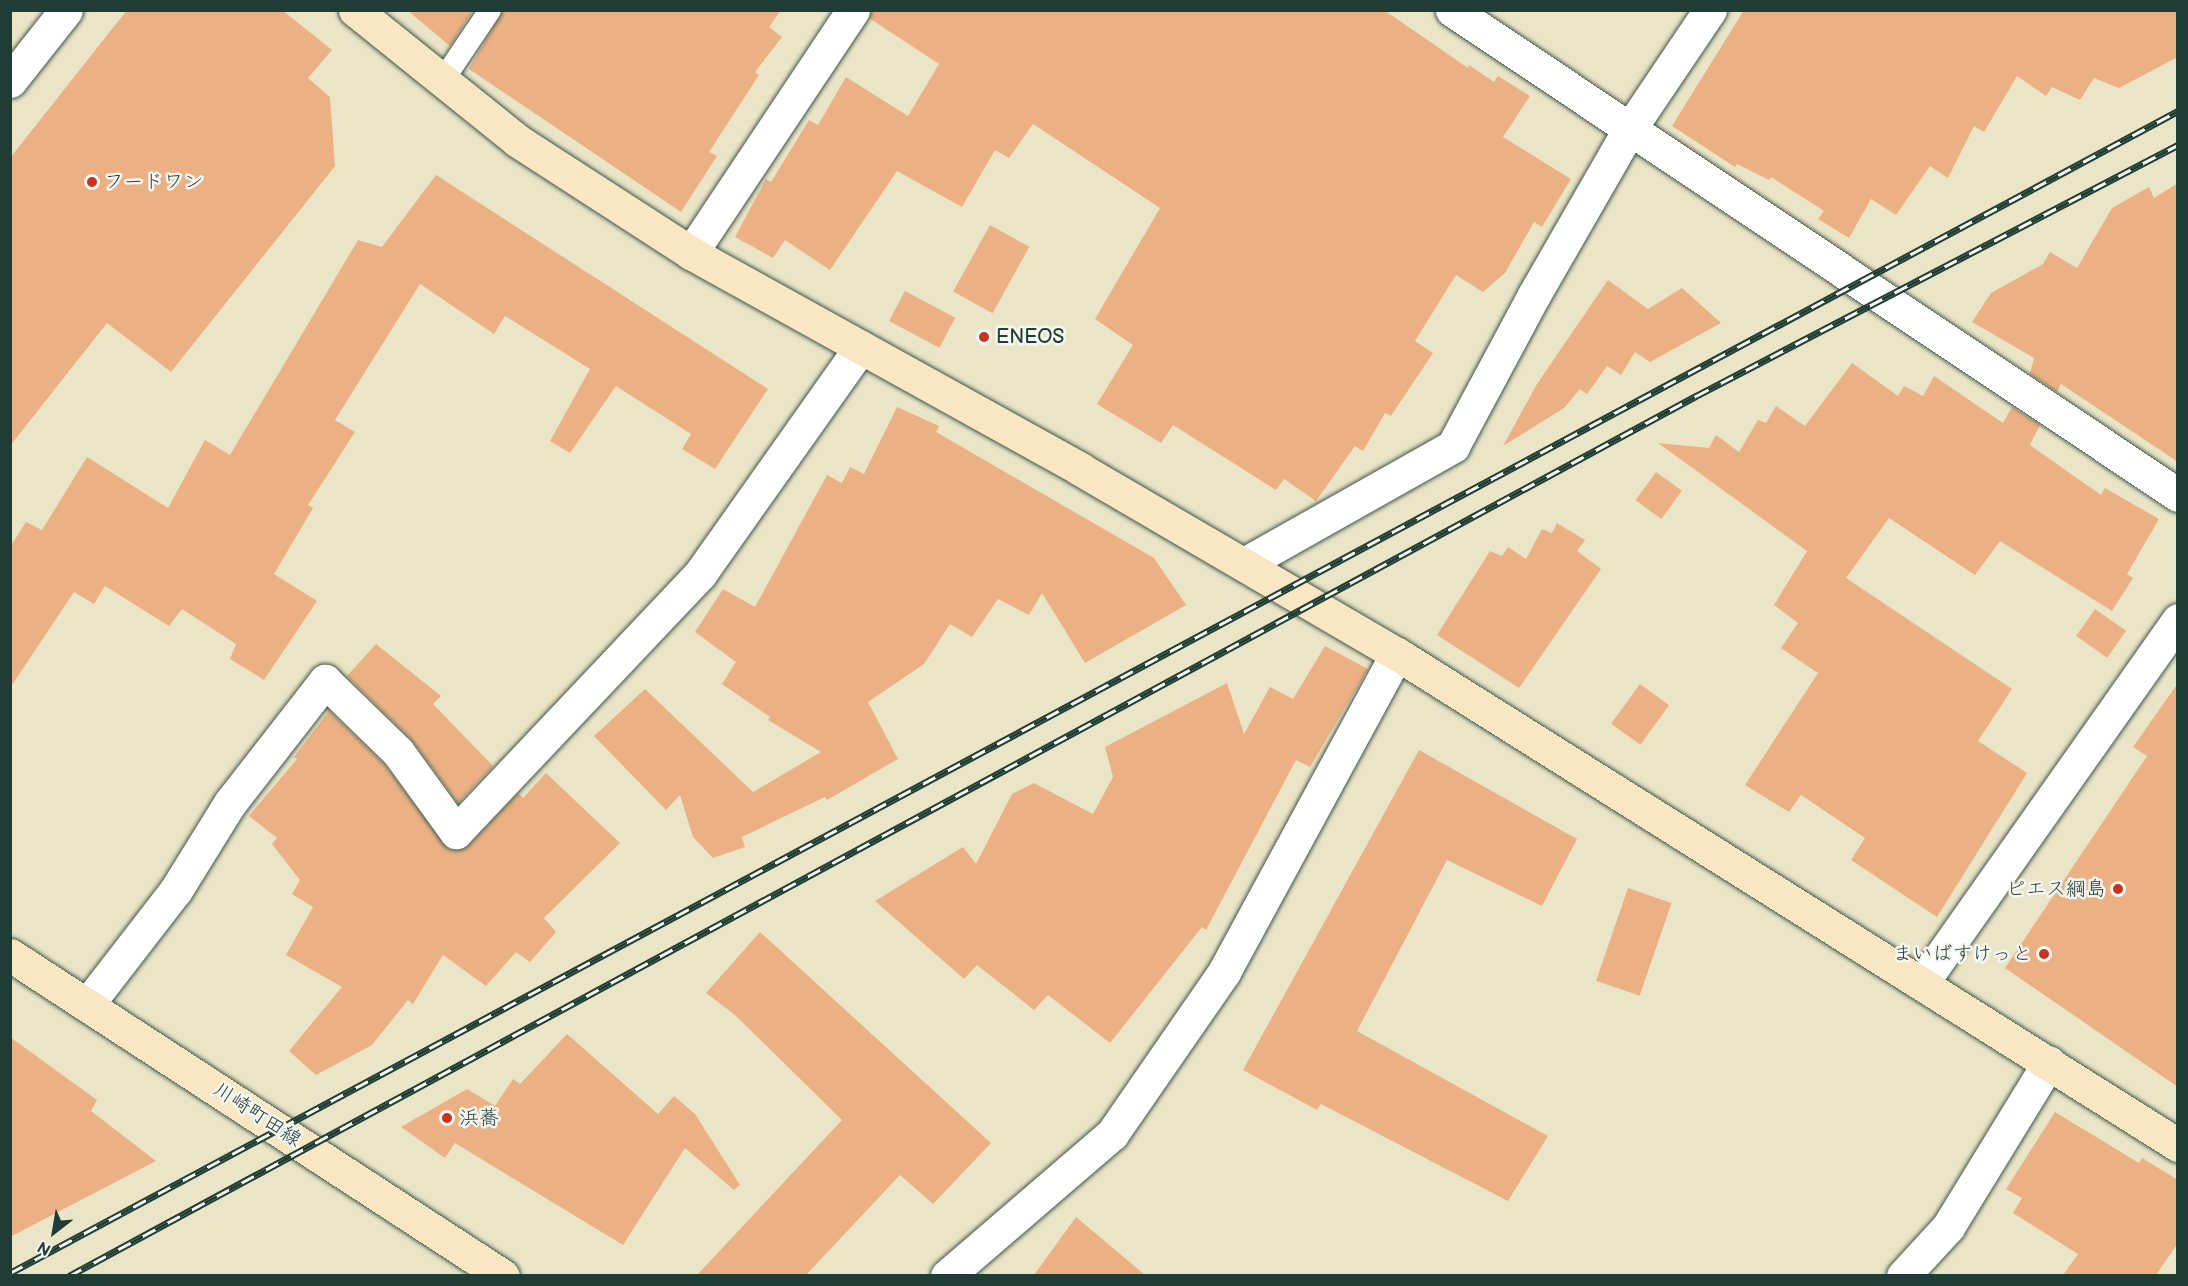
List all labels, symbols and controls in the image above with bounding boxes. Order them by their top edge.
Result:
place label: フードワン [104,170,204,194]
marker: フードワン [85,175,99,189]
place label: ENEOS [996,325,1064,349]
marker: ENEOS [977,330,991,344]
place label: ピエス綱島 [2006,877,2106,901]
marker: ピエス綱島 [2111,882,2125,896]
place label: まいばすけっと [1892,942,2032,966]
marker: まいばすけっと [2037,947,2051,961]
street label: 川崎町田線 [209,1078,305,1152]
place label: 浜蕎 [459,1106,499,1130]
marker: 浜蕎 [440,1111,454,1125]
north arrow [24,1202,84,1262]
text: N [34,1237,55,1259]

